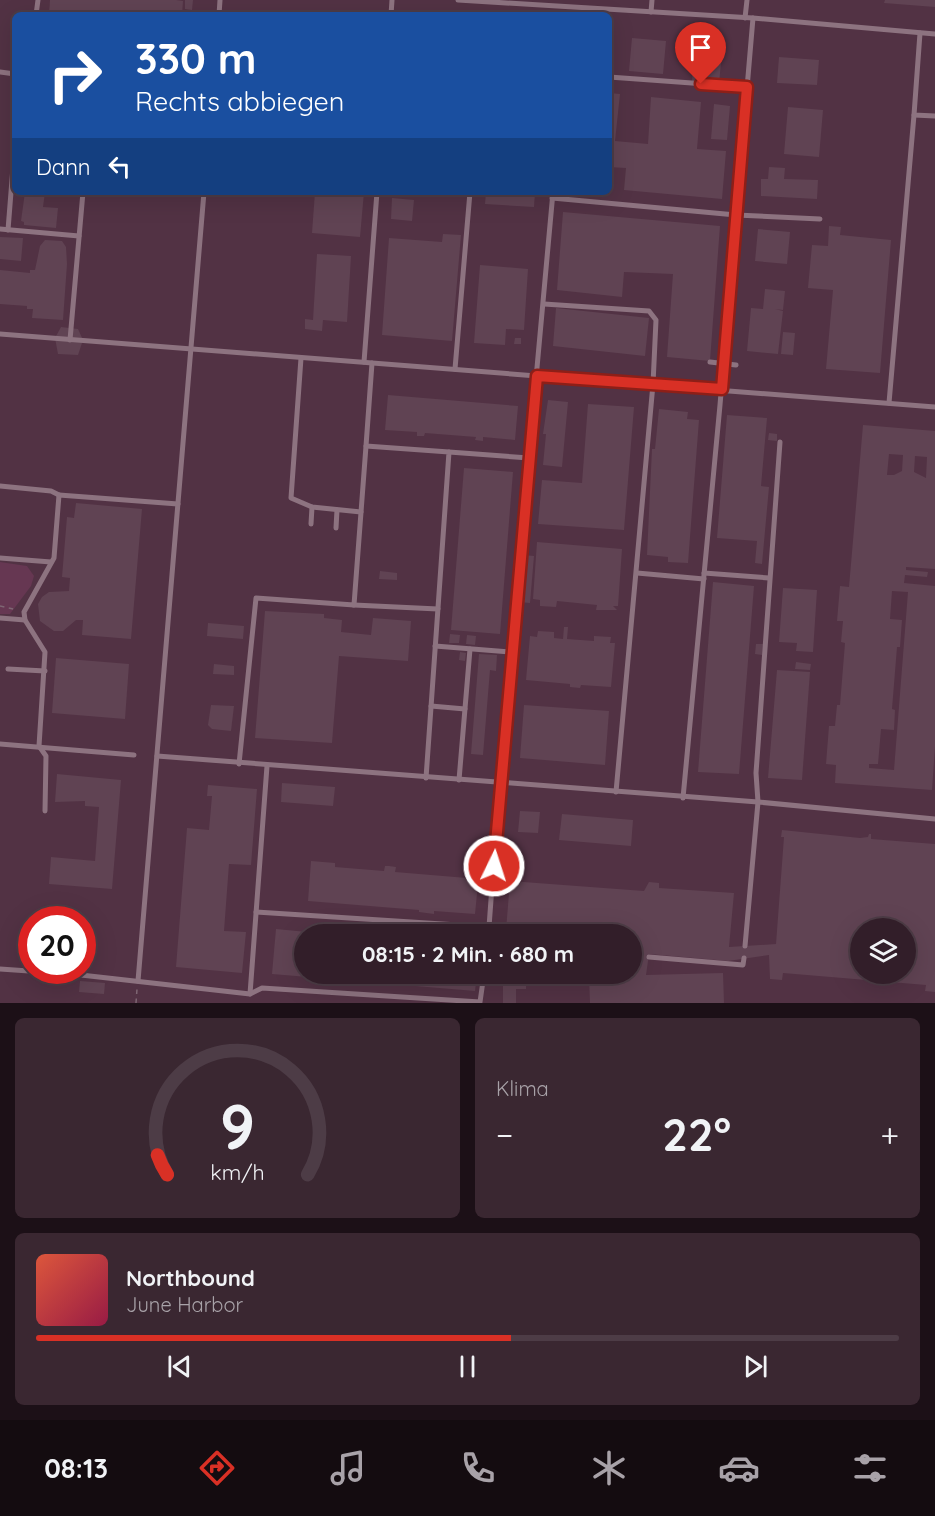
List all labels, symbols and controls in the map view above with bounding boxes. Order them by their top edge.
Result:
pin [675,22,726,84]
icon: arrive [684,31,717,64]
text: 330 m [135,32,256,85]
icon: right [36,36,114,114]
text: Rechts abbiegen [135,84,344,118]
icon: left [103,150,136,183]
text: Dann [36,153,91,181]
position arrow [462,834,526,898]
speed limit sign: 20 [18,906,96,984]
map controls [850,918,916,984]
button: layers [850,918,916,984]
text: 08:15 · 2 Min. · 680 m [362,940,574,968]
text: Klima [496,1076,549,1101]
text: 9 [220,1087,255,1165]
text: 22° [662,1106,731,1162]
text: − [496,1114,513,1155]
text: + [880,1114,899,1155]
text: km/h [210,1159,265,1185]
text: Northbound [126,1264,255,1292]
text: June Harbor [126,1292,243,1317]
icon: previous [163,1350,196,1383]
icon: pause [451,1350,484,1383]
icon: next [739,1350,772,1383]
icon: directions [196,1447,238,1489]
icon: music [327,1447,369,1489]
icon: phone [457,1447,499,1489]
icon: climate [588,1447,630,1489]
icon: car [718,1447,760,1489]
icon: filters [849,1447,891,1489]
text: 08:13 [44,1451,108,1485]

